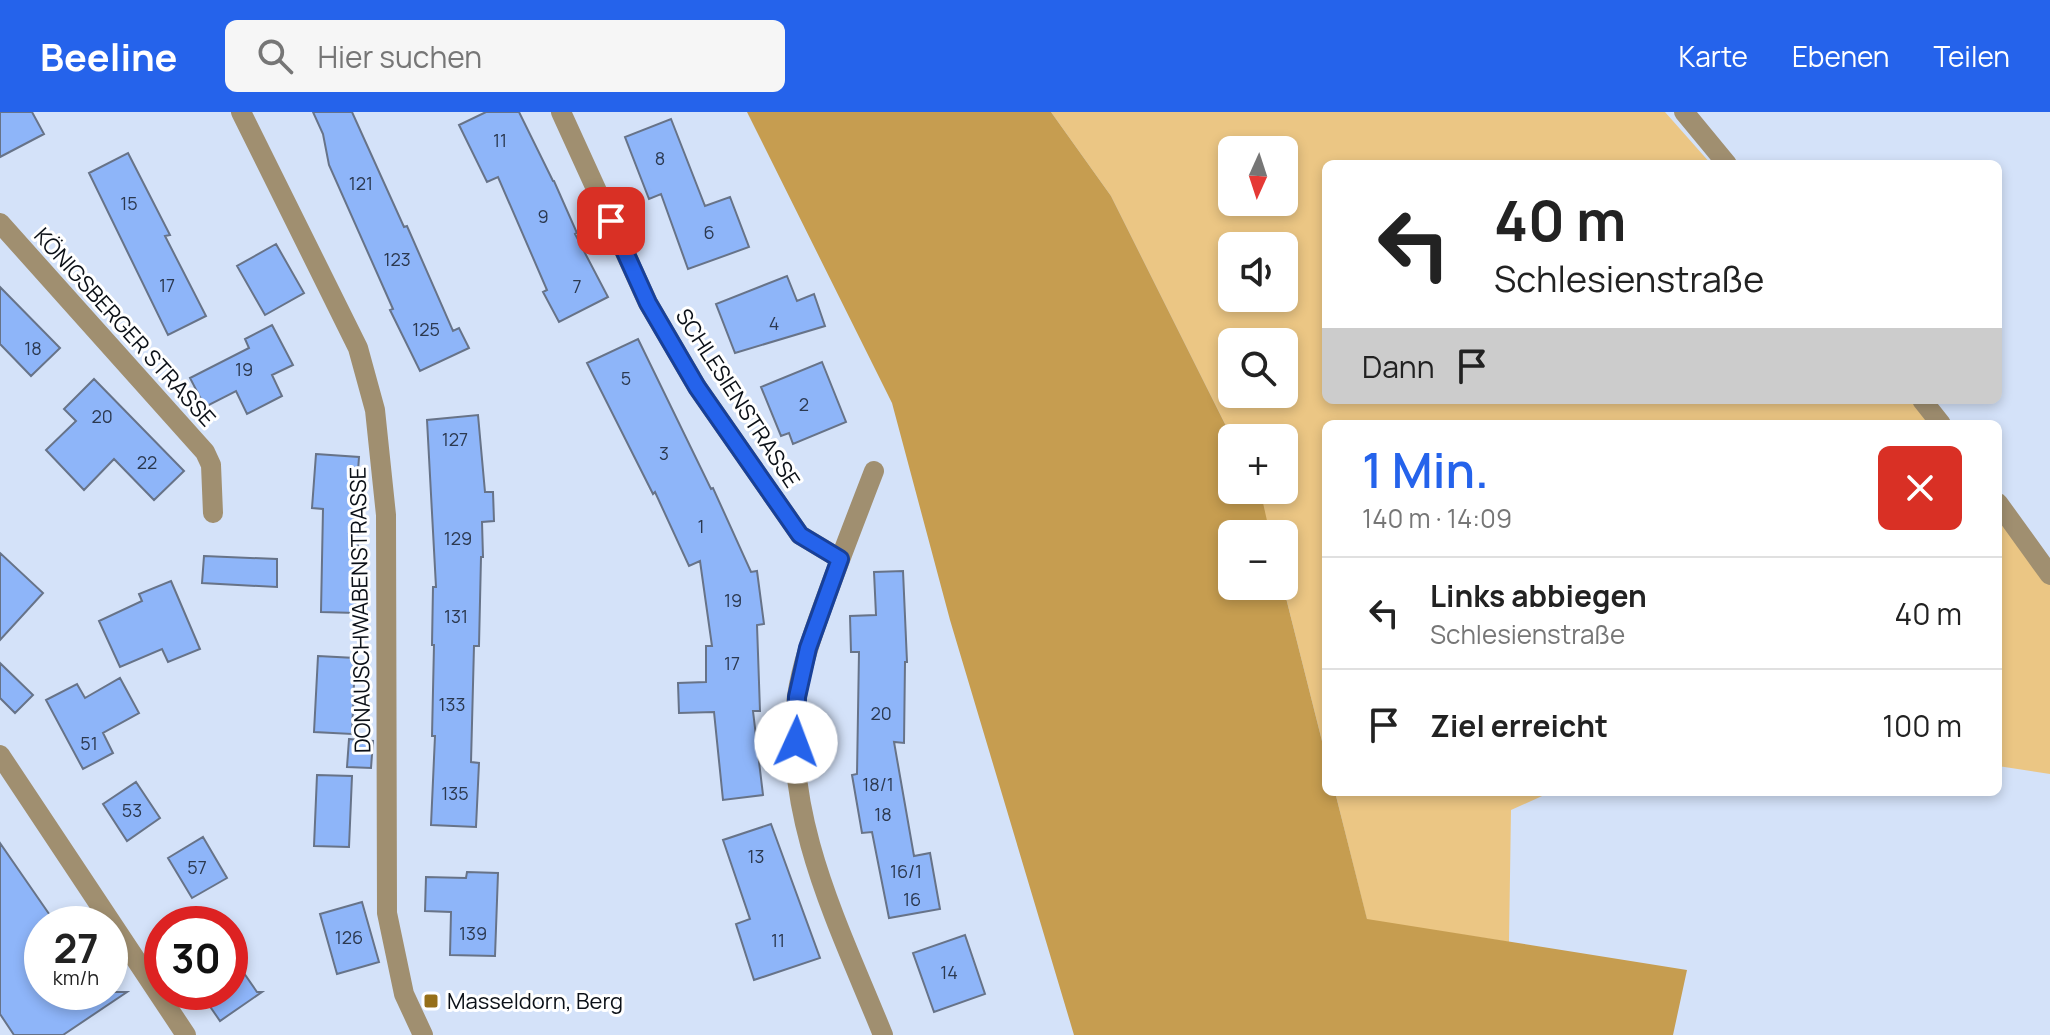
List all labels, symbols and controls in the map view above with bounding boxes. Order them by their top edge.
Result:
search box [225,20,785,92]
text: Beeline [40,30,177,82]
icon: search [253,34,297,78]
text: Hier suchen [317,36,482,77]
text: Karte [1679,37,1748,75]
text: Ebenen [1792,37,1890,75]
text: Teilen [1934,37,2010,75]
house number: 11 [493,128,507,152]
north arrow [1218,136,1298,216]
map controls [1218,136,1298,600]
house number: 8 [655,146,665,170]
house number: 121 [349,171,373,195]
text: 40 m [1494,181,1626,258]
pin [577,187,645,255]
house number: 15 [120,191,138,215]
icon: left [1362,192,1466,296]
icon: arrive [589,199,633,243]
house number: 9 [537,204,549,228]
house number: 6 [703,220,715,244]
street label: KÖNIGSBERGER STRASSE [28,221,222,433]
button: sound [1218,232,1298,312]
house number: 123 [383,247,411,271]
text: Schlesienstraße [1494,254,1764,303]
house number: 17 [159,273,175,297]
house number: 7 [572,274,582,298]
street label: SCHLESIENSTRASSE [669,303,807,493]
house number: 4 [769,311,779,335]
house number: 125 [412,317,440,341]
button: search [1218,328,1298,408]
house number: 18 [24,336,42,360]
icon: arrive [1450,344,1494,388]
text: Dann [1362,346,1434,387]
house number: 19 [235,357,253,381]
house number: 5 [621,366,631,390]
house number: 2 [799,392,809,416]
house number: 20 [91,404,113,428]
button: + [1218,424,1298,504]
house number: 127 [442,427,468,451]
text: 1 Min. [1362,437,1489,502]
house number: 3 [659,441,669,465]
button: close [1878,446,1962,530]
house number: 22 [137,450,157,474]
street label: DONAUSCHWABENSTRASSE [343,467,377,753]
text: 140 m · 14:09 [1362,500,1512,536]
house number: 1 [697,514,705,538]
button: − [1218,520,1298,600]
house number: 129 [444,526,472,550]
text: Links abbiegen [1430,575,1647,616]
house number: 19 [724,588,742,612]
icon: left [1362,591,1406,635]
text: 40 m [1895,593,1962,634]
house number: 131 [444,604,468,628]
text: Schlesienstraße [1430,616,1625,652]
house number: 17 [724,651,740,675]
house number: 133 [439,692,465,716]
position arrow [754,700,838,784]
house number: 20 [870,701,892,725]
icon: arrive [1362,703,1406,747]
text: Ziel erreicht [1430,705,1608,746]
text: 100 m [1882,705,1962,746]
house number: 51 [80,731,98,755]
house number: 18/1 [862,772,894,796]
house number: 135 [441,781,469,805]
house number: 53 [122,798,142,822]
house number: 18 [874,802,892,826]
house number: 13 [748,844,764,868]
house number: 57 [187,855,207,879]
house number: 16/1 [890,859,922,883]
house number: 16 [903,887,921,911]
speed limit sign: 30 [144,906,248,1010]
text: 27 [53,920,99,975]
house number: 139 [459,921,487,945]
house number: 126 [335,925,363,949]
house number: 11 [771,928,785,952]
house number: 14 [940,960,958,984]
text: km/h [53,964,99,991]
place label: Masseldorn, Berg [447,986,623,1016]
marker: Masseldorn, Berg [422,992,440,1010]

